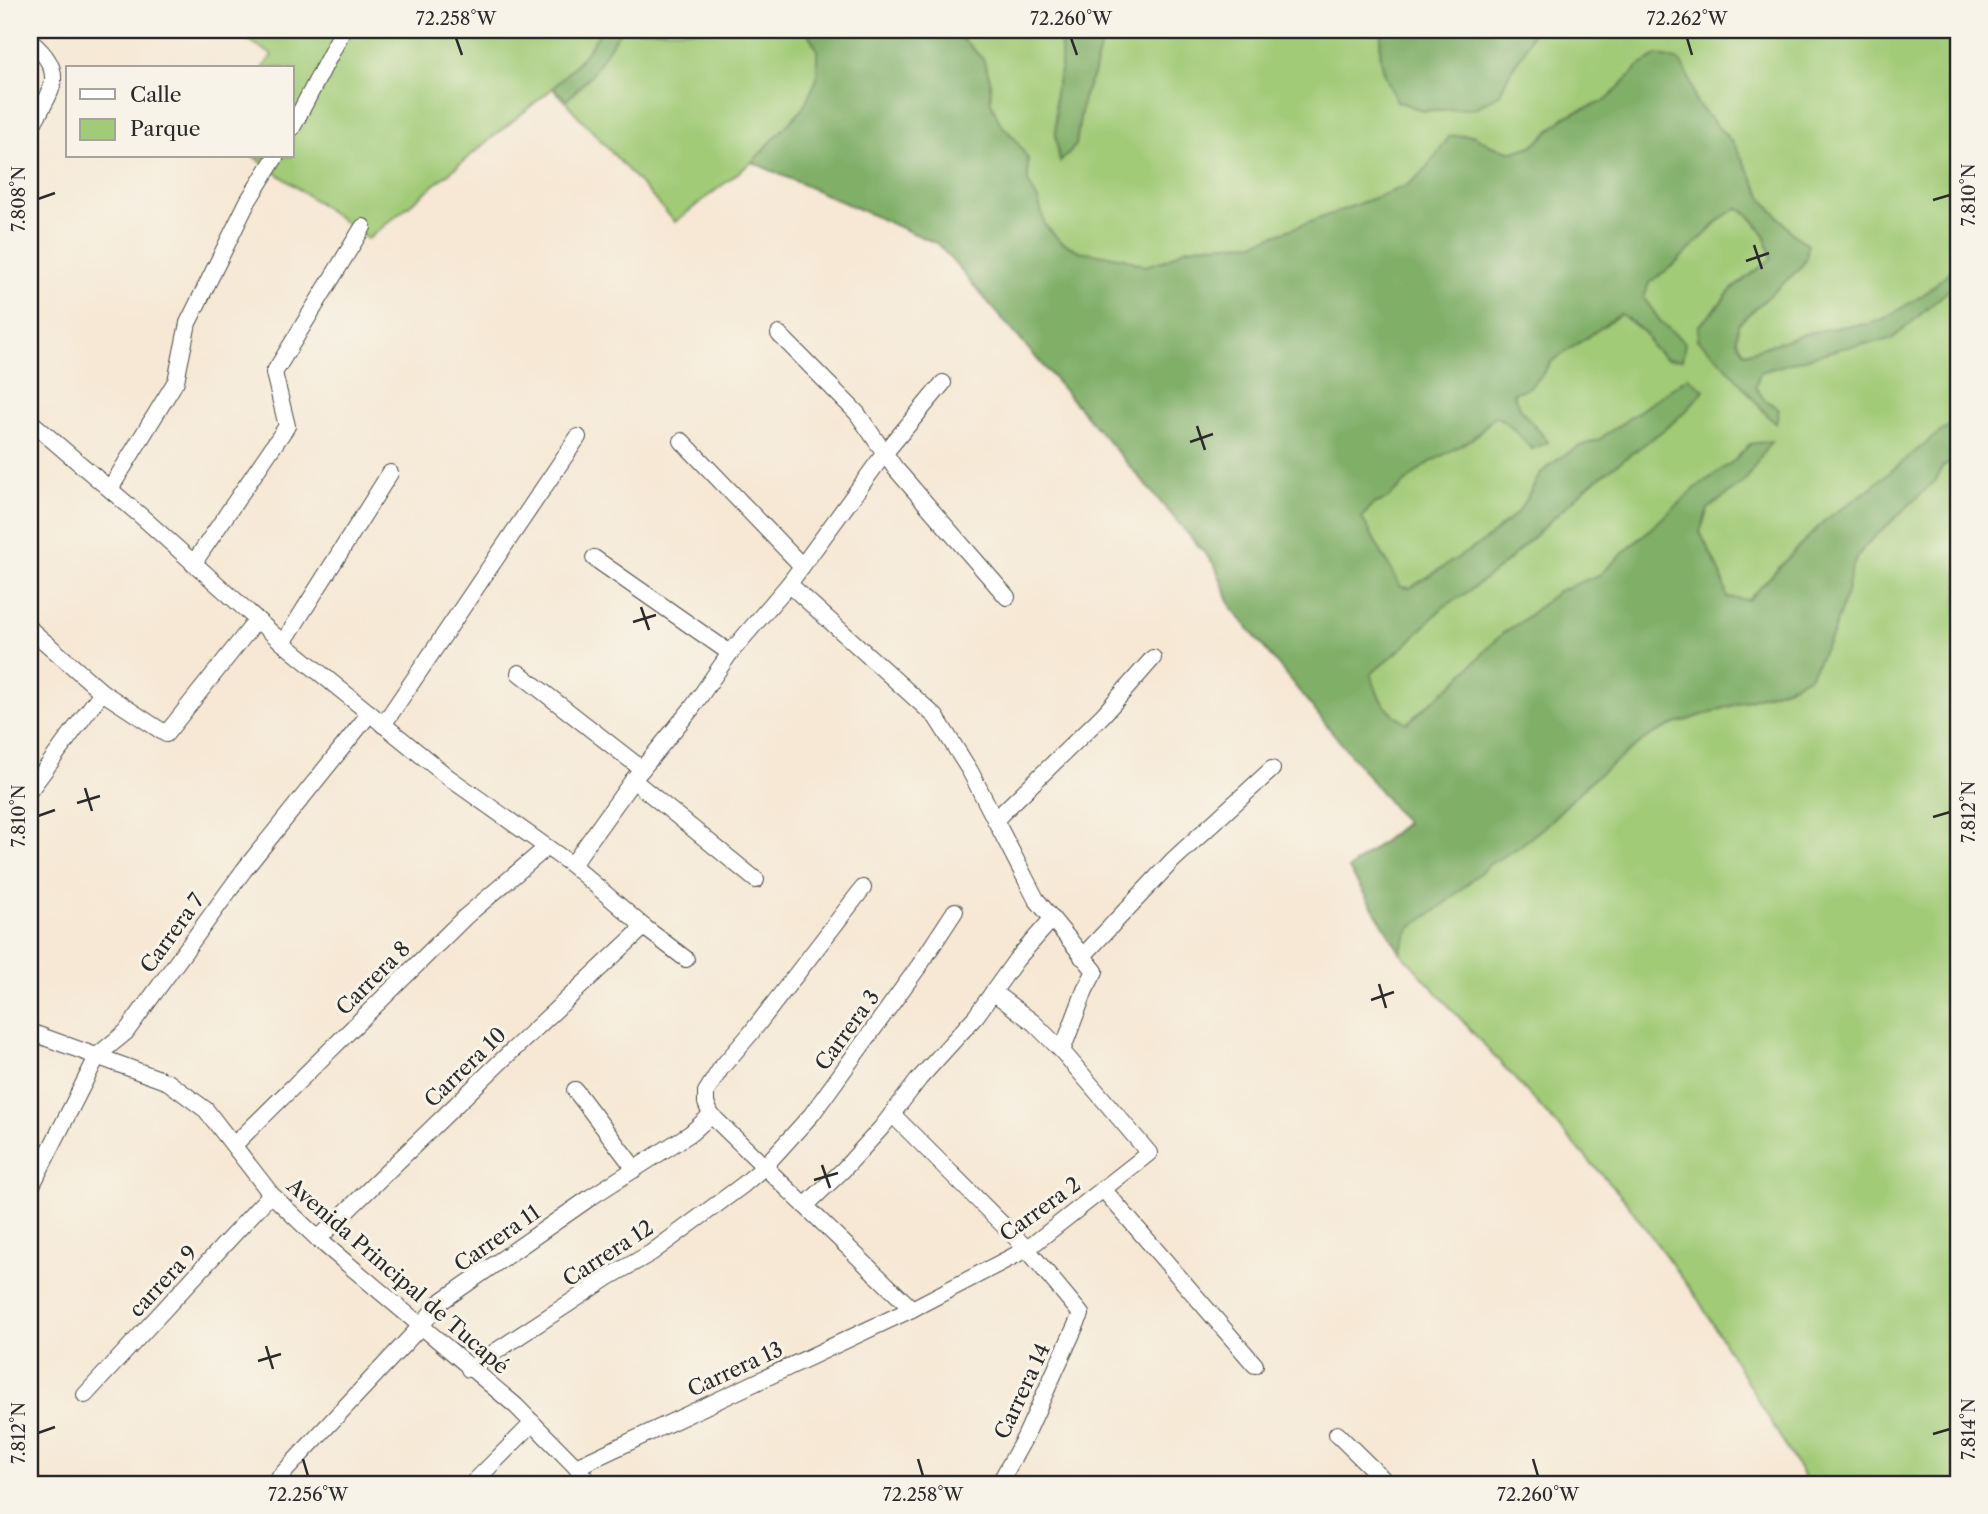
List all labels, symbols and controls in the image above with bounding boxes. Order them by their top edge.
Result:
text: 72.258°W [416,8,498,30]
text: 72.260°W [1030,8,1113,30]
text: 72.262°W [1647,8,1729,30]
legend [66,66,294,158]
text: Calle [130,82,182,107]
text: Parque [130,116,201,141]
text: 7.810°N [1958,163,1980,227]
text: 7.808°N [8,166,30,232]
text: 7.812°N [1958,781,1980,843]
text: 7.810°N [8,784,30,848]
street label: Carrera 7 [135,888,210,978]
street label: Carrera 8 [331,936,415,1020]
street label: Carrera 3 [810,985,884,1075]
street label: Carrera 10 [419,1022,511,1112]
street label: Carrera 2 [995,1171,1085,1247]
street label: Avenida Principal de Tucapé [281,1172,514,1379]
street label: Carrera 11 [449,1199,545,1277]
street label: Carrera 12 [558,1215,658,1291]
street label: carrera 9 [124,1240,202,1322]
street label: Carrera 13 [683,1336,787,1402]
street label: Carrera 14 [989,1339,1055,1443]
text: 7.814°N [1958,1398,1980,1460]
text: 7.812°N [8,1402,30,1464]
text: 72.256°W [268,1484,349,1506]
text: 72.258°W [883,1484,965,1506]
text: 72.260°W [1497,1484,1580,1506]

